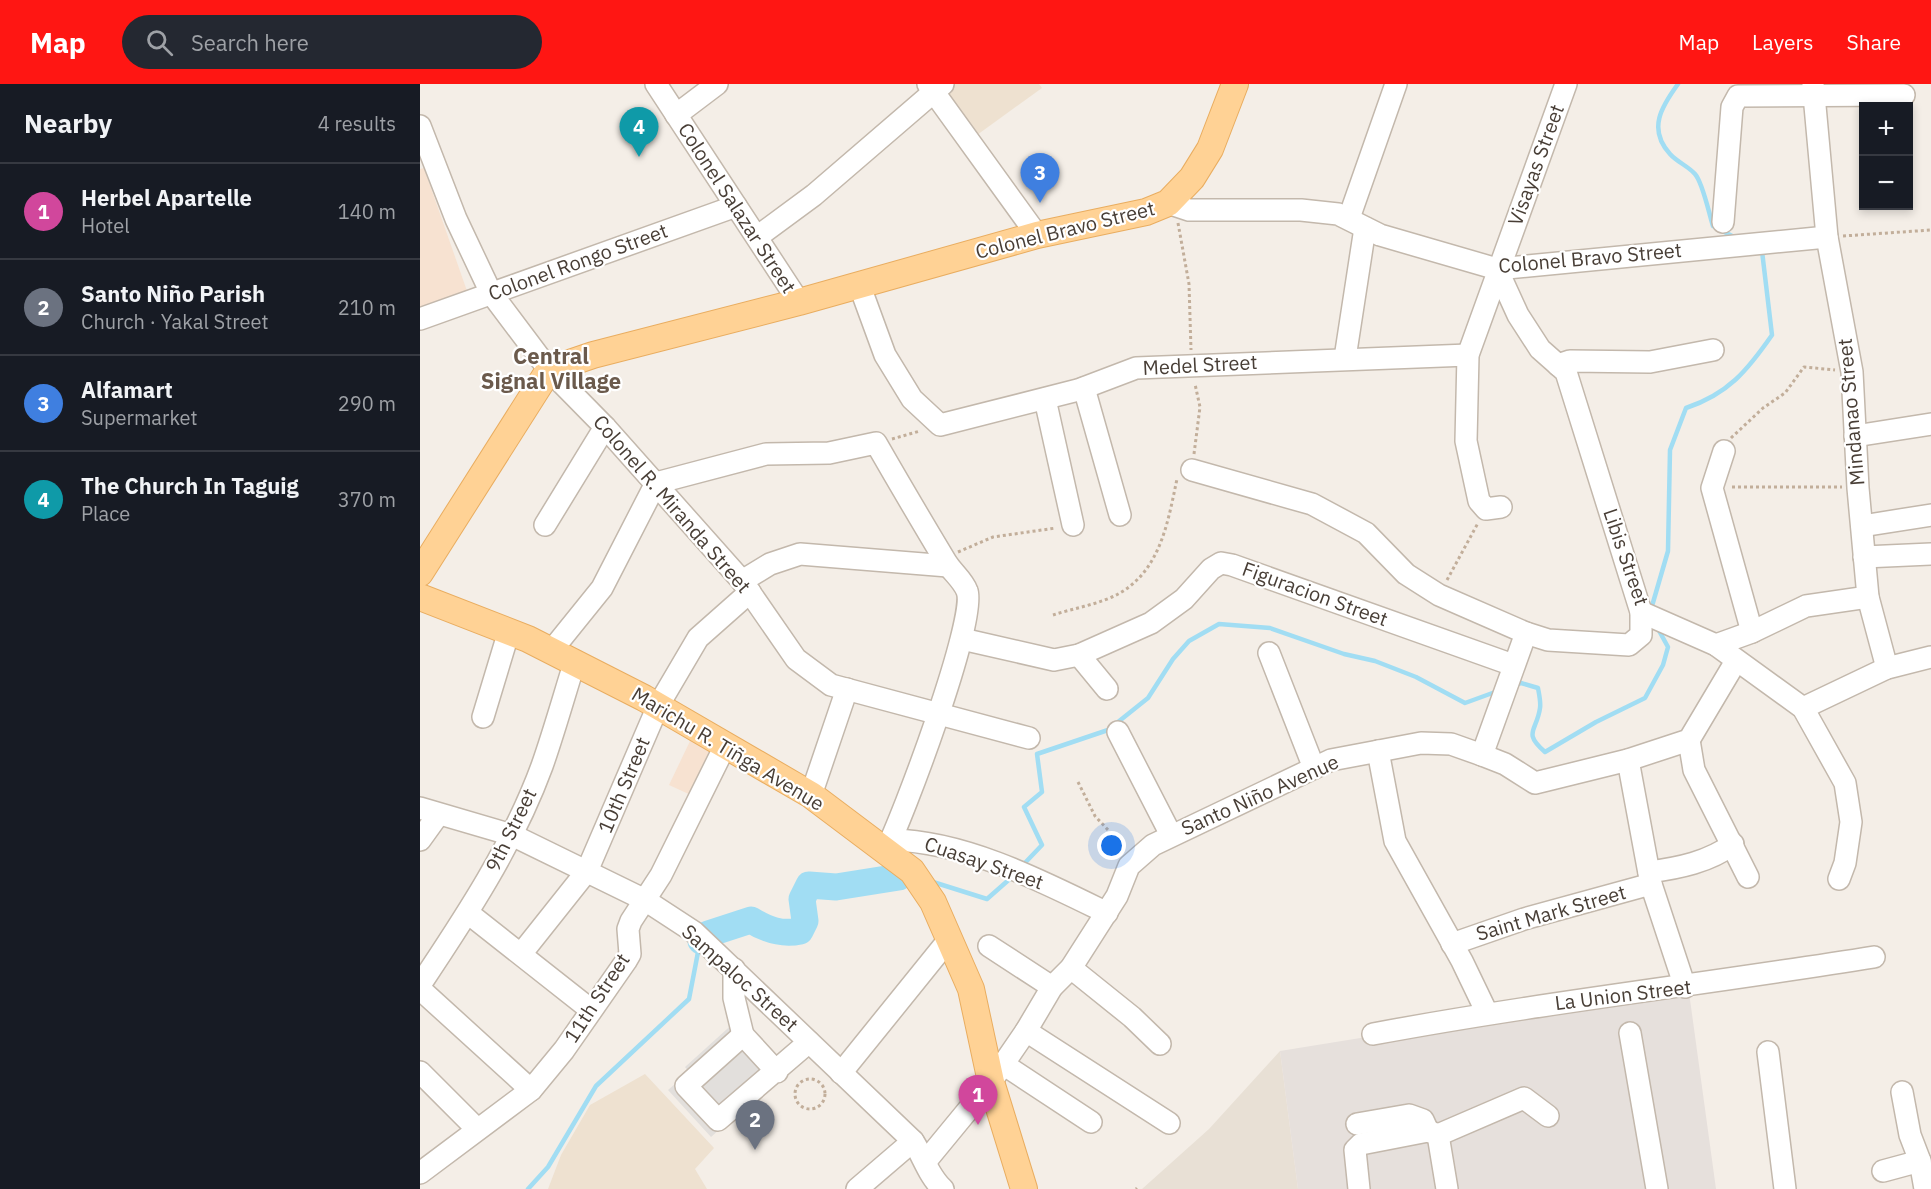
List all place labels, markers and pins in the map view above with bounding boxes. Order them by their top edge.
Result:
pin: 4 [620,107,658,157]
pin: 3 [1020,154,1060,203]
pin: 1 [958,1076,998,1125]
pin: 2 [736,1100,774,1150]

